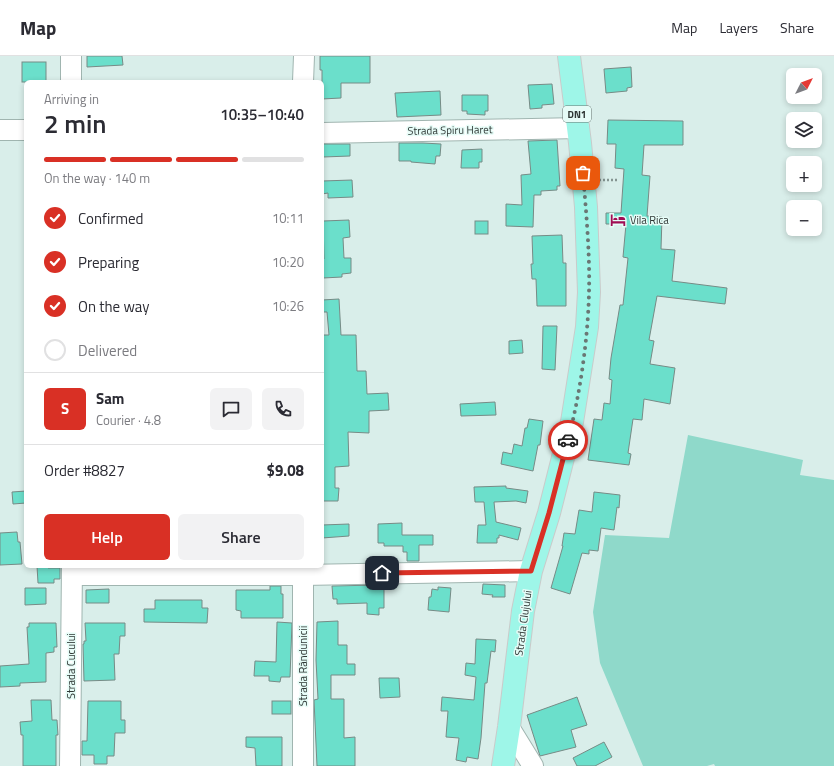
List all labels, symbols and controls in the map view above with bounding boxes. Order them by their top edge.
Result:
text: Map [20,13,56,42]
text: Map [671,17,697,38]
text: Layers [719,17,758,38]
text: Share [780,17,814,38]
north arrow [786,68,822,104]
map controls [786,68,822,236]
text: Arriving in [44,89,99,109]
text: 10:35–10:40 [220,103,304,126]
text: 2 min [44,104,107,143]
road number: DN1 [563,106,591,122]
button: layers [786,112,822,148]
street label: Strada Spiru Haret [407,121,493,139]
pin [566,156,600,190]
button: + [786,156,822,192]
icon: bag [572,162,594,184]
text: On the way · 140 m [44,168,150,188]
button: − [786,200,822,236]
icon: check [44,207,66,229]
text: Confirmed [78,207,143,230]
text: 10:11 [272,208,304,228]
hotel icon: Vila Rica [609,211,627,229]
place label: Vila Rica [630,212,669,228]
icon: check [44,251,66,273]
text: Preparing [78,251,139,274]
text: 10:20 [272,252,304,272]
icon: check [44,295,66,317]
text: On the way [78,295,150,318]
text: 10:26 [272,296,304,316]
text: Delivered [78,339,137,362]
text: Sam [96,387,124,410]
button: chat [210,388,252,430]
button: phone [262,388,304,430]
text: S [61,397,69,420]
text: Courier · 4.8 [96,410,161,430]
courier [548,420,588,460]
icon: car [557,429,579,451]
text: Order #8827 [44,459,125,482]
text: $9.08 [267,459,304,482]
button: Help [44,514,170,560]
button: Share [178,514,304,560]
pin [365,556,399,590]
icon: home [371,562,393,584]
street label: Strada Clujului [510,589,536,657]
street label: Strada Rândunicii [295,626,311,706]
street label: Strada Cucului [63,633,79,699]

